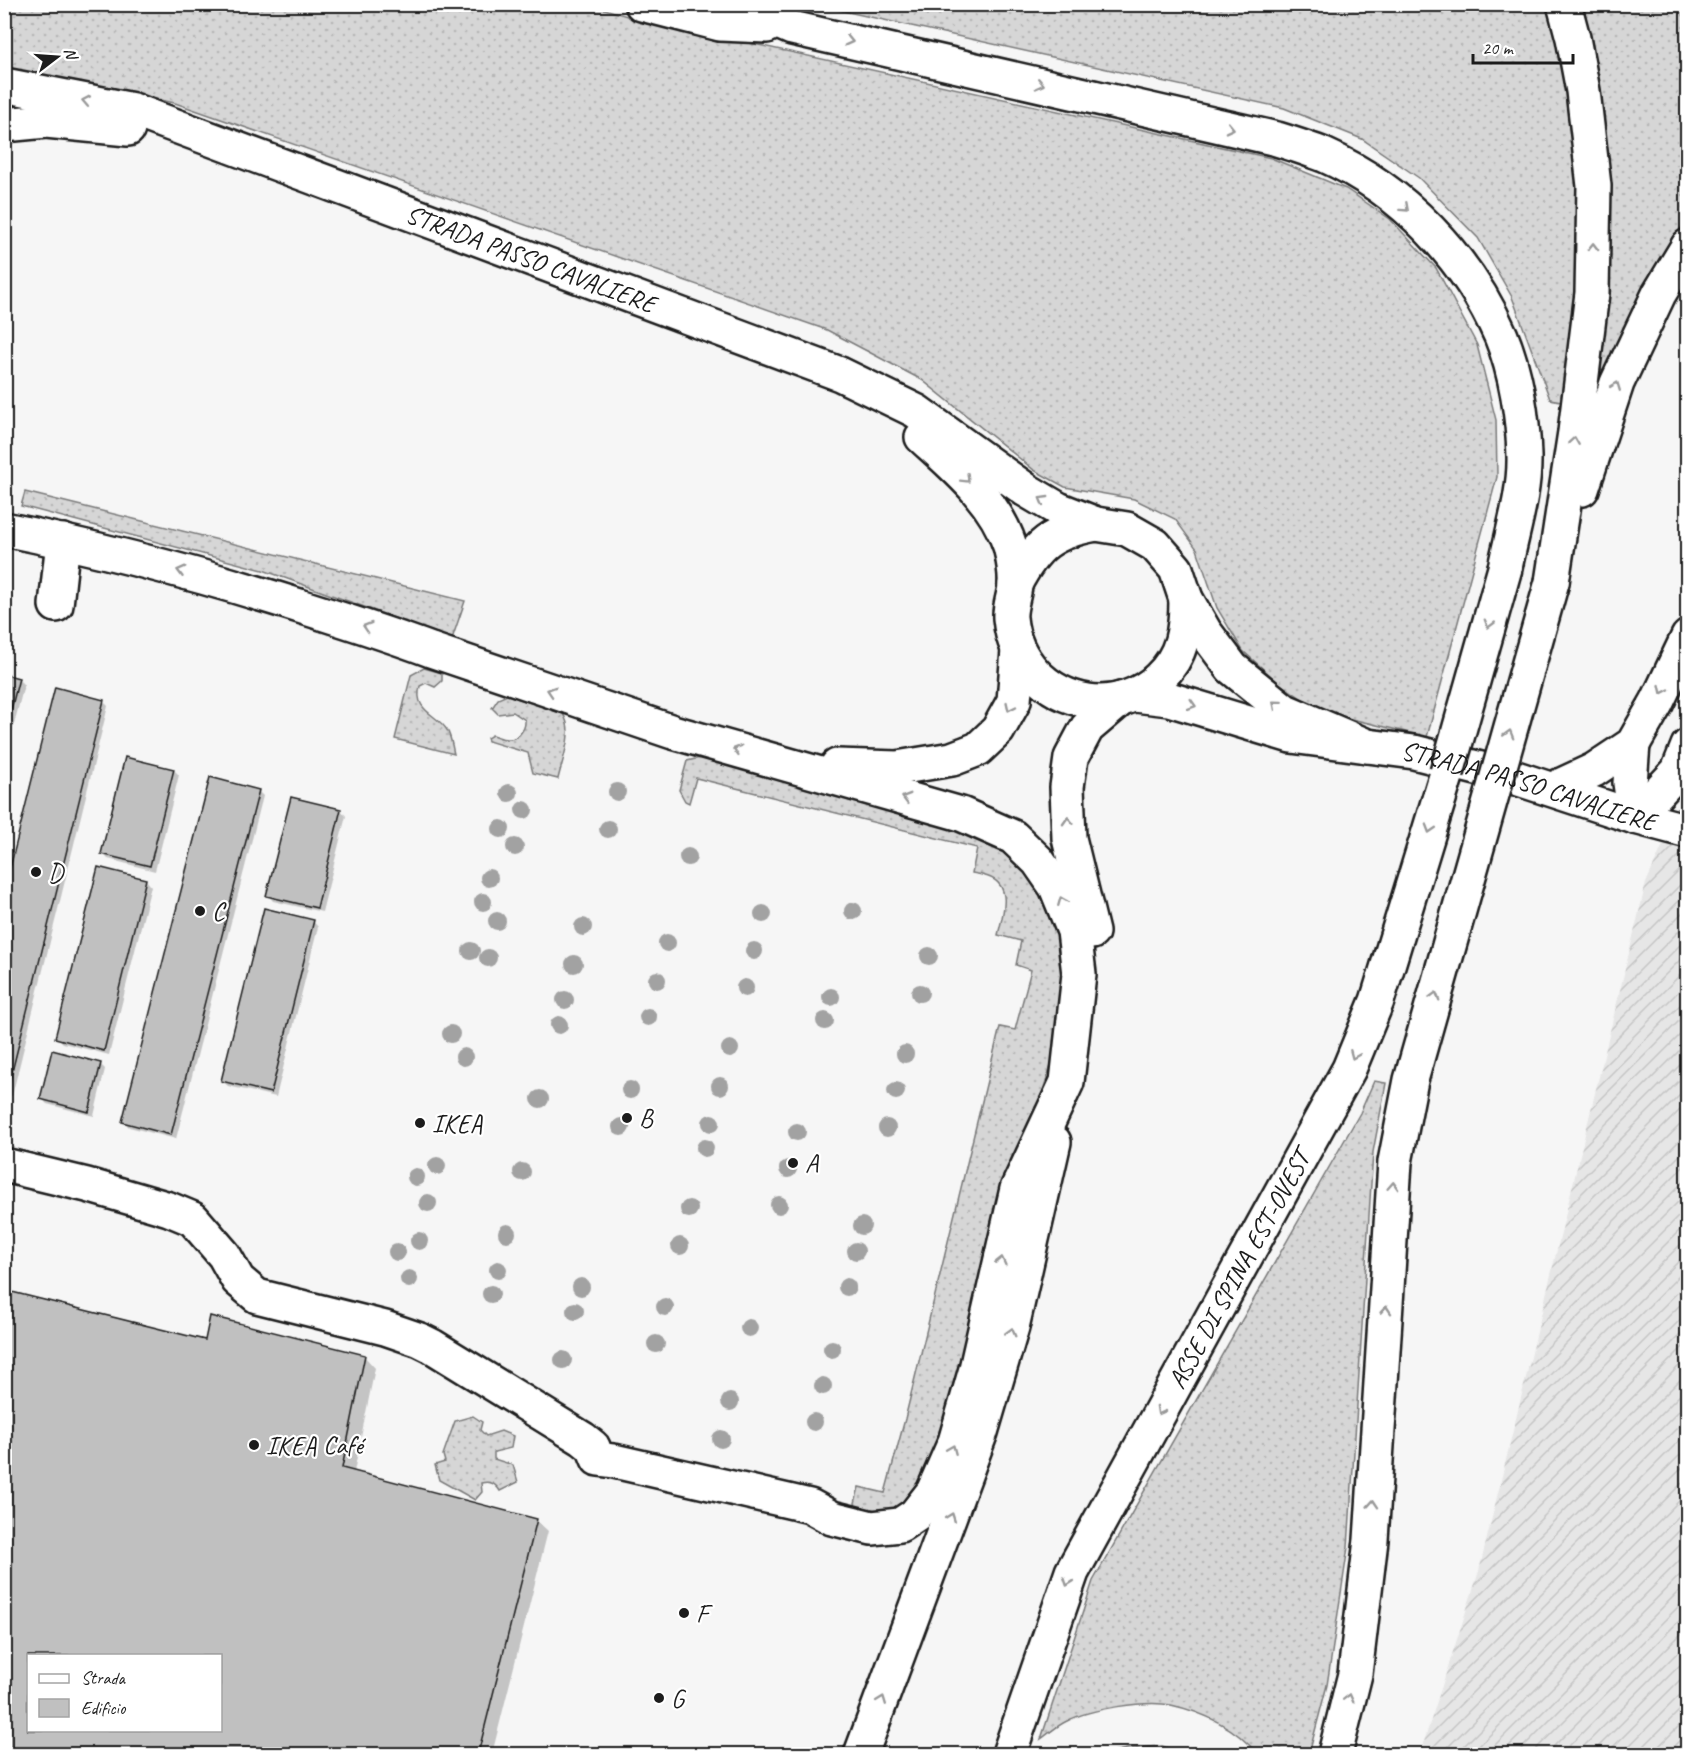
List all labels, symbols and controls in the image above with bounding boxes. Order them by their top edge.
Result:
north arrow [27,27,87,87]
scale bar [1473,27,1574,65]
one-way arrow [844,34,854,47]
text: 20 m [1482,37,1515,59]
text: N [59,45,82,64]
one-way arrow [1034,77,1044,90]
one-way arrow [81,95,91,108]
one-way arrow [1224,120,1234,133]
street label: STRADA PASSO CAVALIERE [401,197,664,321]
one-way arrow [1398,201,1408,212]
one-way arrow [1587,242,1599,251]
one-way arrow [1609,382,1621,393]
one-way arrow [1567,436,1579,445]
one-way arrow [959,471,970,482]
one-way arrow [1039,496,1049,507]
one-way arrow [176,565,186,578]
one-way arrow [1484,618,1496,629]
one-way arrow [362,622,373,635]
one-way arrow [1658,684,1670,695]
one-way arrow [546,685,557,698]
one-way arrow [1186,698,1197,710]
one-way arrow [1272,700,1283,711]
one-way arrow [1005,701,1017,712]
one-way arrow [1502,730,1514,740]
street label: STRADA PASSO CAVALIERE [1399,734,1663,839]
one-way arrow [732,744,742,757]
one-way arrow [902,793,912,805]
one-way arrow [1062,816,1075,825]
one-way arrow [1425,823,1437,834]
place label: D [48,856,65,889]
marker: D [29,865,43,879]
place label: C [212,895,227,928]
one-way arrow [1057,896,1069,907]
marker: C [193,904,207,918]
one-way arrow [1427,991,1440,1001]
one-way arrow [1349,1049,1361,1060]
place label: B [639,1102,654,1135]
place label: IKEA [432,1107,483,1140]
marker: B [620,1111,634,1125]
marker: IKEA [413,1116,427,1130]
street label: ASSE DI SPINA EST-OVEST [1160,1138,1321,1394]
place label: A [805,1147,820,1180]
marker: A [786,1156,800,1170]
one-way arrow [1387,1181,1400,1190]
one-way arrow [993,1256,1006,1266]
one-way arrow [1379,1305,1392,1314]
one-way arrow [1004,1327,1016,1338]
one-way arrow [1156,1404,1167,1415]
place label: IKEA Café [266,1429,366,1462]
marker: IKEA Café [247,1438,261,1452]
one-way arrow [945,1445,957,1456]
one-way arrow [1367,1500,1380,1509]
one-way arrow [943,1512,956,1523]
one-way arrow [1062,1576,1075,1587]
place label: F [696,1597,713,1630]
marker: F [677,1606,691,1620]
legend [27,1654,222,1732]
text: Strada [81,1667,126,1689]
place label: G [671,1682,687,1715]
marker: G [652,1691,666,1705]
one-way arrow [1342,1693,1355,1703]
one-way arrow [875,1695,887,1706]
text: Edificio [81,1697,127,1719]

